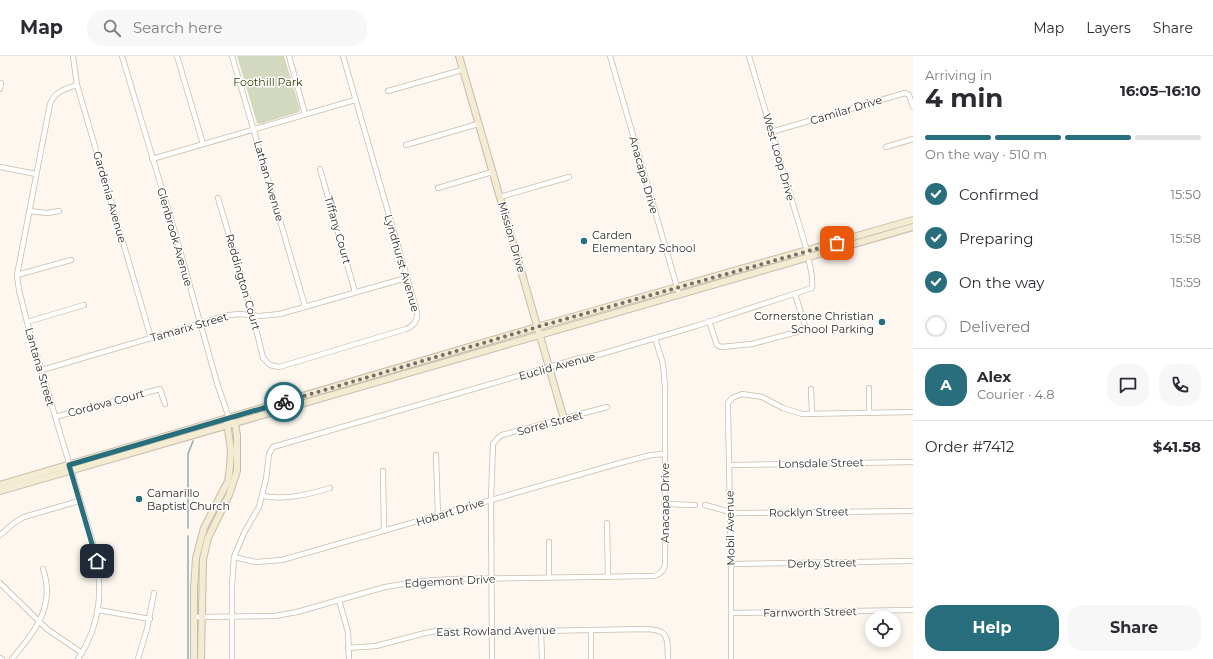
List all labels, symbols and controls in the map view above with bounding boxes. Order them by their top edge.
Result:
search box [87,10,367,46]
text: Map [20,16,63,39]
icon: search [101,17,123,39]
text: Search here [133,18,222,37]
text: Map [1033,19,1064,37]
text: Layers [1086,19,1131,37]
text: Share [1153,19,1193,37]
text: Arriving in [925,67,992,83]
park label: Foothill Park [233,75,303,89]
text: 16:05–16:10 [1120,81,1201,100]
text: 4 min [925,82,1003,114]
street label: Camilar Drive [808,92,884,128]
street label: West Loop Drive [760,112,798,203]
street label: Anacapa Drive [626,135,662,216]
street label: Lathan Avenue [251,139,287,223]
text: On the way · 510 m [925,146,1047,162]
street label: Gardenia Avenue [90,150,130,245]
icon: check [925,183,947,205]
text: Confirmed [959,185,1039,204]
street label: Glenbrook Avenue [154,186,196,288]
text: 15:50 [1170,186,1201,202]
street label: Tiffany Court [322,194,355,266]
street label: Mission Drive [495,200,529,274]
street label: Lyndhurst Avenue [381,213,423,314]
pin [820,226,854,260]
icon: check [925,227,947,249]
place label: Carden Elementary School [592,228,696,255]
text: Preparing [959,229,1034,248]
text: 15:58 [1171,230,1201,246]
street label: Reddington Court [223,232,264,332]
icon: bag [826,232,848,254]
marker: Carden Elementary School [579,236,589,246]
icon: check [925,271,947,293]
text: On the way [959,273,1044,292]
text: 15:59 [1171,274,1201,290]
street label: Tamarix Street [149,309,230,345]
place label: Cornerstone Christian School Parking [754,309,874,336]
marker: Cornerstone Christian School Parking [877,317,887,327]
text: Delivered [959,317,1031,336]
street label: Lantana Street [22,326,58,408]
street label: Euclid Avenue [517,349,597,383]
button: chat [1107,364,1149,406]
button: phone [1159,364,1201,406]
text: Alex [977,367,1011,386]
text: A [940,375,952,394]
courier [264,382,304,422]
street label: Cordova Court [66,386,146,420]
text: Courier · 4.8 [977,386,1055,402]
icon: bike [273,391,295,413]
street label: Sorrel Street [515,407,585,439]
text: Order #7412 [925,437,1014,456]
text: $41.58 [1153,437,1201,456]
street label: Lonsdale Street [778,455,865,471]
street label: Anacapa Drive [658,463,672,543]
place label: Camarillo Baptist Church [147,486,230,513]
street label: Mobil Avenue [722,490,738,566]
marker: Camarillo Baptist Church [134,494,144,504]
street label: Hobart Drive [414,495,486,529]
street label: Rocklyn Street [769,504,850,520]
pin [80,544,114,578]
icon: home [86,550,108,572]
street label: Derby Street [787,555,857,571]
street label: Edgemont Drive [404,572,496,590]
street label: Farnworth Street [763,604,858,620]
button: Help [925,605,1059,651]
button: Share [1067,605,1201,651]
map controls [865,611,901,647]
button: locate [865,611,901,647]
street label: East Rowland Avenue [436,623,556,639]

